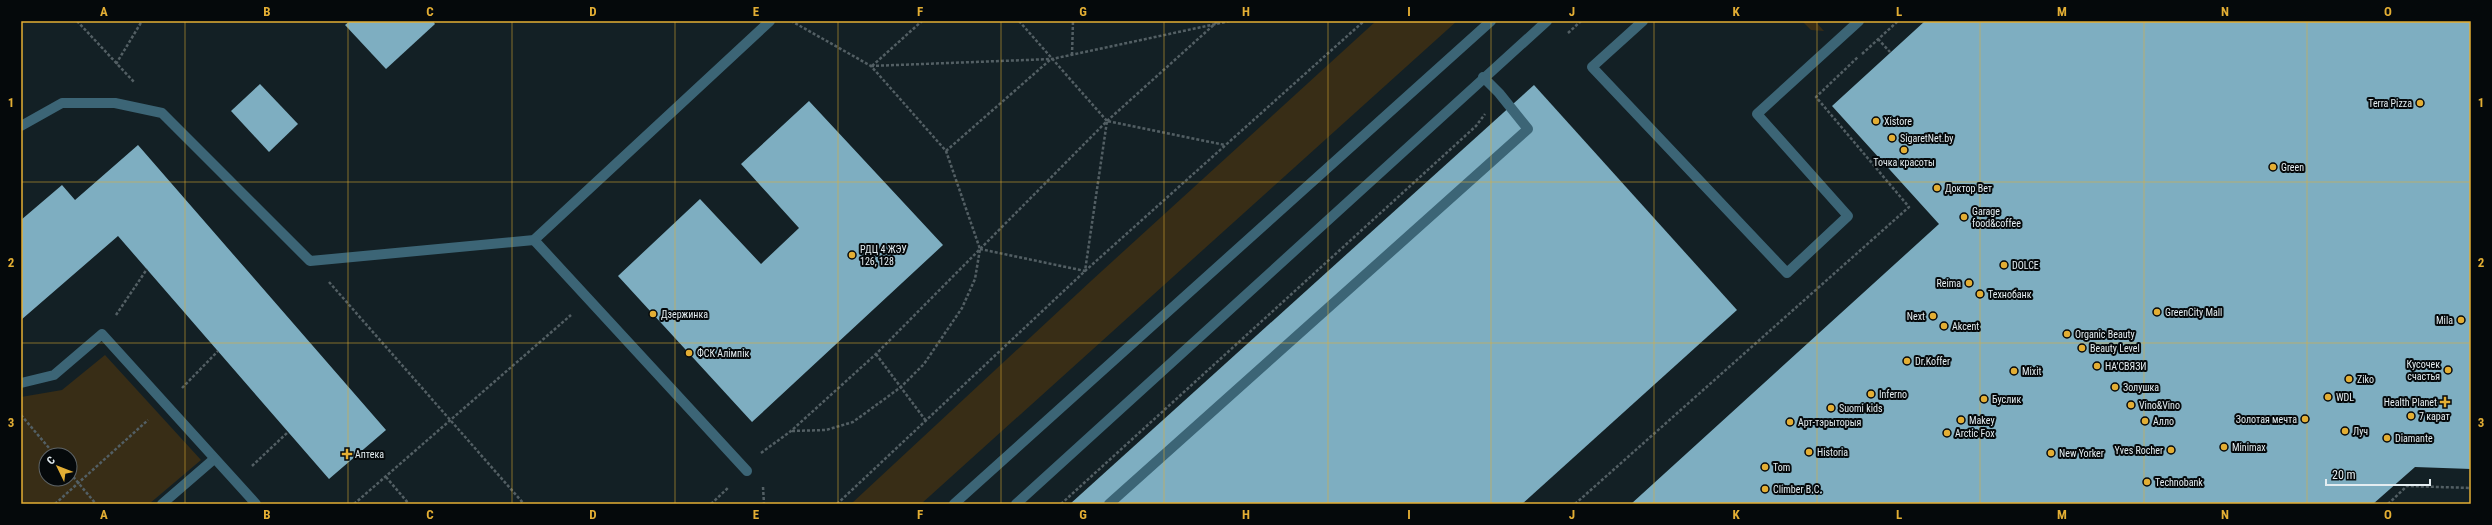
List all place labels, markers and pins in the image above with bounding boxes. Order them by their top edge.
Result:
place label: Terra Pizza [2368,98,2412,109]
marker: Terra Pizza [2415,98,2425,108]
marker: Xistore [1871,116,1881,126]
place label: Xistore [1884,116,1912,127]
marker: SigaretNet.by [1887,133,1897,143]
place label: SigaretNet.by [1900,133,1953,144]
marker: Точка красоты [1899,145,1909,155]
place label: Точка красоты [1873,157,1935,168]
marker: Green [2268,162,2278,172]
place label: Green [2281,162,2304,173]
marker: Доктор Вет [1932,183,1942,193]
place label: Доктор Вет [1945,183,1992,194]
place label: Garage food&coffee [1972,206,2021,229]
marker: Garage food&coffee [1959,212,1969,222]
place label: РДЦ 4 ЖЭУ 126, 128 [860,244,907,267]
marker: РДЦ 4 ЖЭУ 126, 128 [847,250,857,260]
marker: DOLCE [1999,260,2009,270]
place label: DOLCE [2012,260,2039,271]
place label: Reima [1936,278,1961,289]
marker: Reima [1964,278,1974,288]
marker: Технобанк [1975,289,1985,299]
place label: Технобанк [1988,289,2032,300]
marker: GreenCity Mall [2152,307,2162,317]
place label: GreenCity Mall [2165,307,2222,318]
marker: Дзержинка [648,309,658,319]
place label: Дзержинка [661,309,708,320]
place label: Next [1907,311,1925,322]
marker: Next [1928,311,1938,321]
place label: Mila [2436,315,2453,326]
marker: Mila [2456,315,2466,325]
marker: Akcent [1939,321,1949,331]
place label: Akcent [1952,321,1979,332]
marker: Organic Beauty [2062,329,2072,339]
place label: Organic Beauty [2075,329,2135,340]
marker: Beauty Level [2077,343,2087,353]
place label: Beauty Level [2090,343,2140,354]
place label: ФСК Алімпік [697,347,749,359]
marker: ФСК Алімпік [684,348,694,358]
marker: Dr.Koffer [1902,356,1912,366]
place label: Dr.Koffer [1915,356,1950,367]
place label: Кусочек счастья [2407,359,2440,382]
marker: НАʼСВЯЗИ [2092,361,2102,371]
place label: НАʼСВЯЗИ [2105,361,2147,372]
marker: Кусочек счастья [2443,365,2453,375]
marker: Mixit [2009,366,2019,376]
place label: Mixit [2022,366,2042,377]
marker: Ziko [2344,374,2354,384]
place label: Ziko [2357,374,2374,385]
marker: Золушка [2110,382,2120,392]
place label: Золушка [2123,382,2159,393]
marker: Inferno [1866,389,1876,399]
place label: Inferno [1879,389,1907,400]
marker: WDL [2323,392,2333,402]
place label: WDL [2336,392,2354,403]
marker: Буслик [1979,394,1989,404]
place label: Буслик [1992,394,2021,405]
place label: Health Planet [2384,397,2437,408]
marker: Health Planet [2440,397,2450,407]
marker: Vino&Vino [2126,400,2136,410]
place label: Vino&Vino [2139,400,2180,411]
marker: Suomi kids [1826,403,1836,413]
place label: Suomi kids [1839,403,1883,414]
marker: 7 карат [2406,411,2416,421]
place label: 7 карат [2419,411,2450,422]
place label: Золотая мечта [2236,414,2297,425]
marker: Золотая мечта [2300,414,2310,424]
marker: Makey [1956,415,1966,425]
place label: Makey [1969,415,1995,426]
marker: Алло [2140,416,2150,426]
place label: Алло [2153,416,2174,427]
marker: Арт-тэрыторыя [1785,417,1795,427]
place label: Арт-тэрыторыя [1798,417,1862,428]
marker: Луч [2340,426,2350,436]
place label: Луч [2353,426,2368,437]
marker: Arctic Fox [1942,428,1952,438]
place label: Arctic Fox [1955,428,1995,439]
marker: Diamante [2382,433,2392,443]
place label: Diamante [2395,433,2433,444]
marker: Minimax [2219,442,2229,452]
place label: Minimax [2232,442,2266,453]
place label: Yves Rocher [2115,445,2163,456]
marker: Yves Rocher [2166,445,2176,455]
marker: Historia [1804,447,1814,457]
place label: Historia [1817,447,1848,458]
marker: New Yorker [2046,448,2056,458]
place label: New Yorker [2059,448,2104,459]
marker: Аптека [342,449,352,459]
place label: Аптека [355,449,384,460]
marker: Tom [1760,462,1770,472]
place label: Tom [1773,462,1790,473]
marker: Technobank [2142,477,2152,487]
place label: Technobank [2155,477,2203,488]
marker: Climber B.C. [1760,484,1770,494]
place label: Climber B.C. [1773,484,1822,495]

